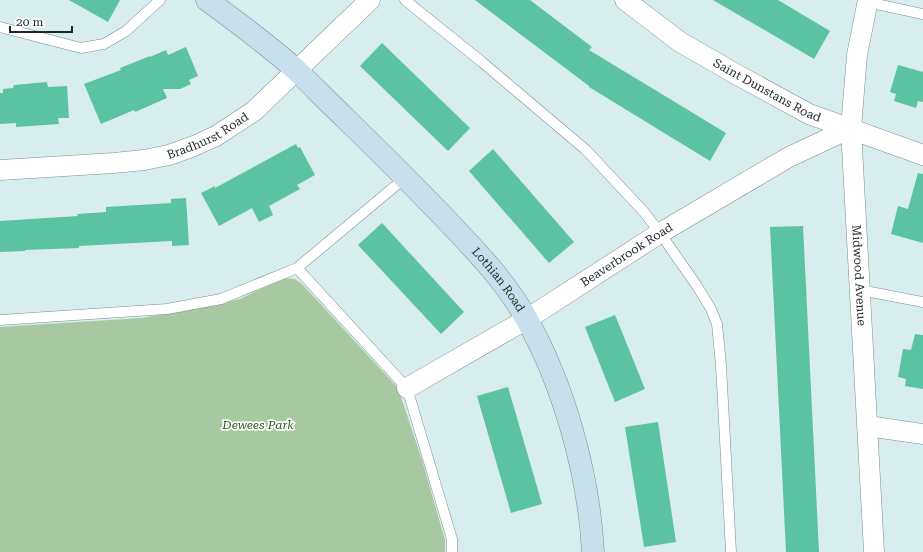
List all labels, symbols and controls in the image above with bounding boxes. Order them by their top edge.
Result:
scale bar [10,8,72,34]
text: 20 m [16,15,43,29]
street label: Saint Dunstans Road [711,56,823,125]
street label: Bradhurst Road [165,109,251,162]
street label: Beaverbrook Road [578,220,675,289]
street label: Midwood Avenue [849,225,869,327]
street label: Lothian Road [469,245,528,315]
park label: Dewees Park [221,418,294,432]

